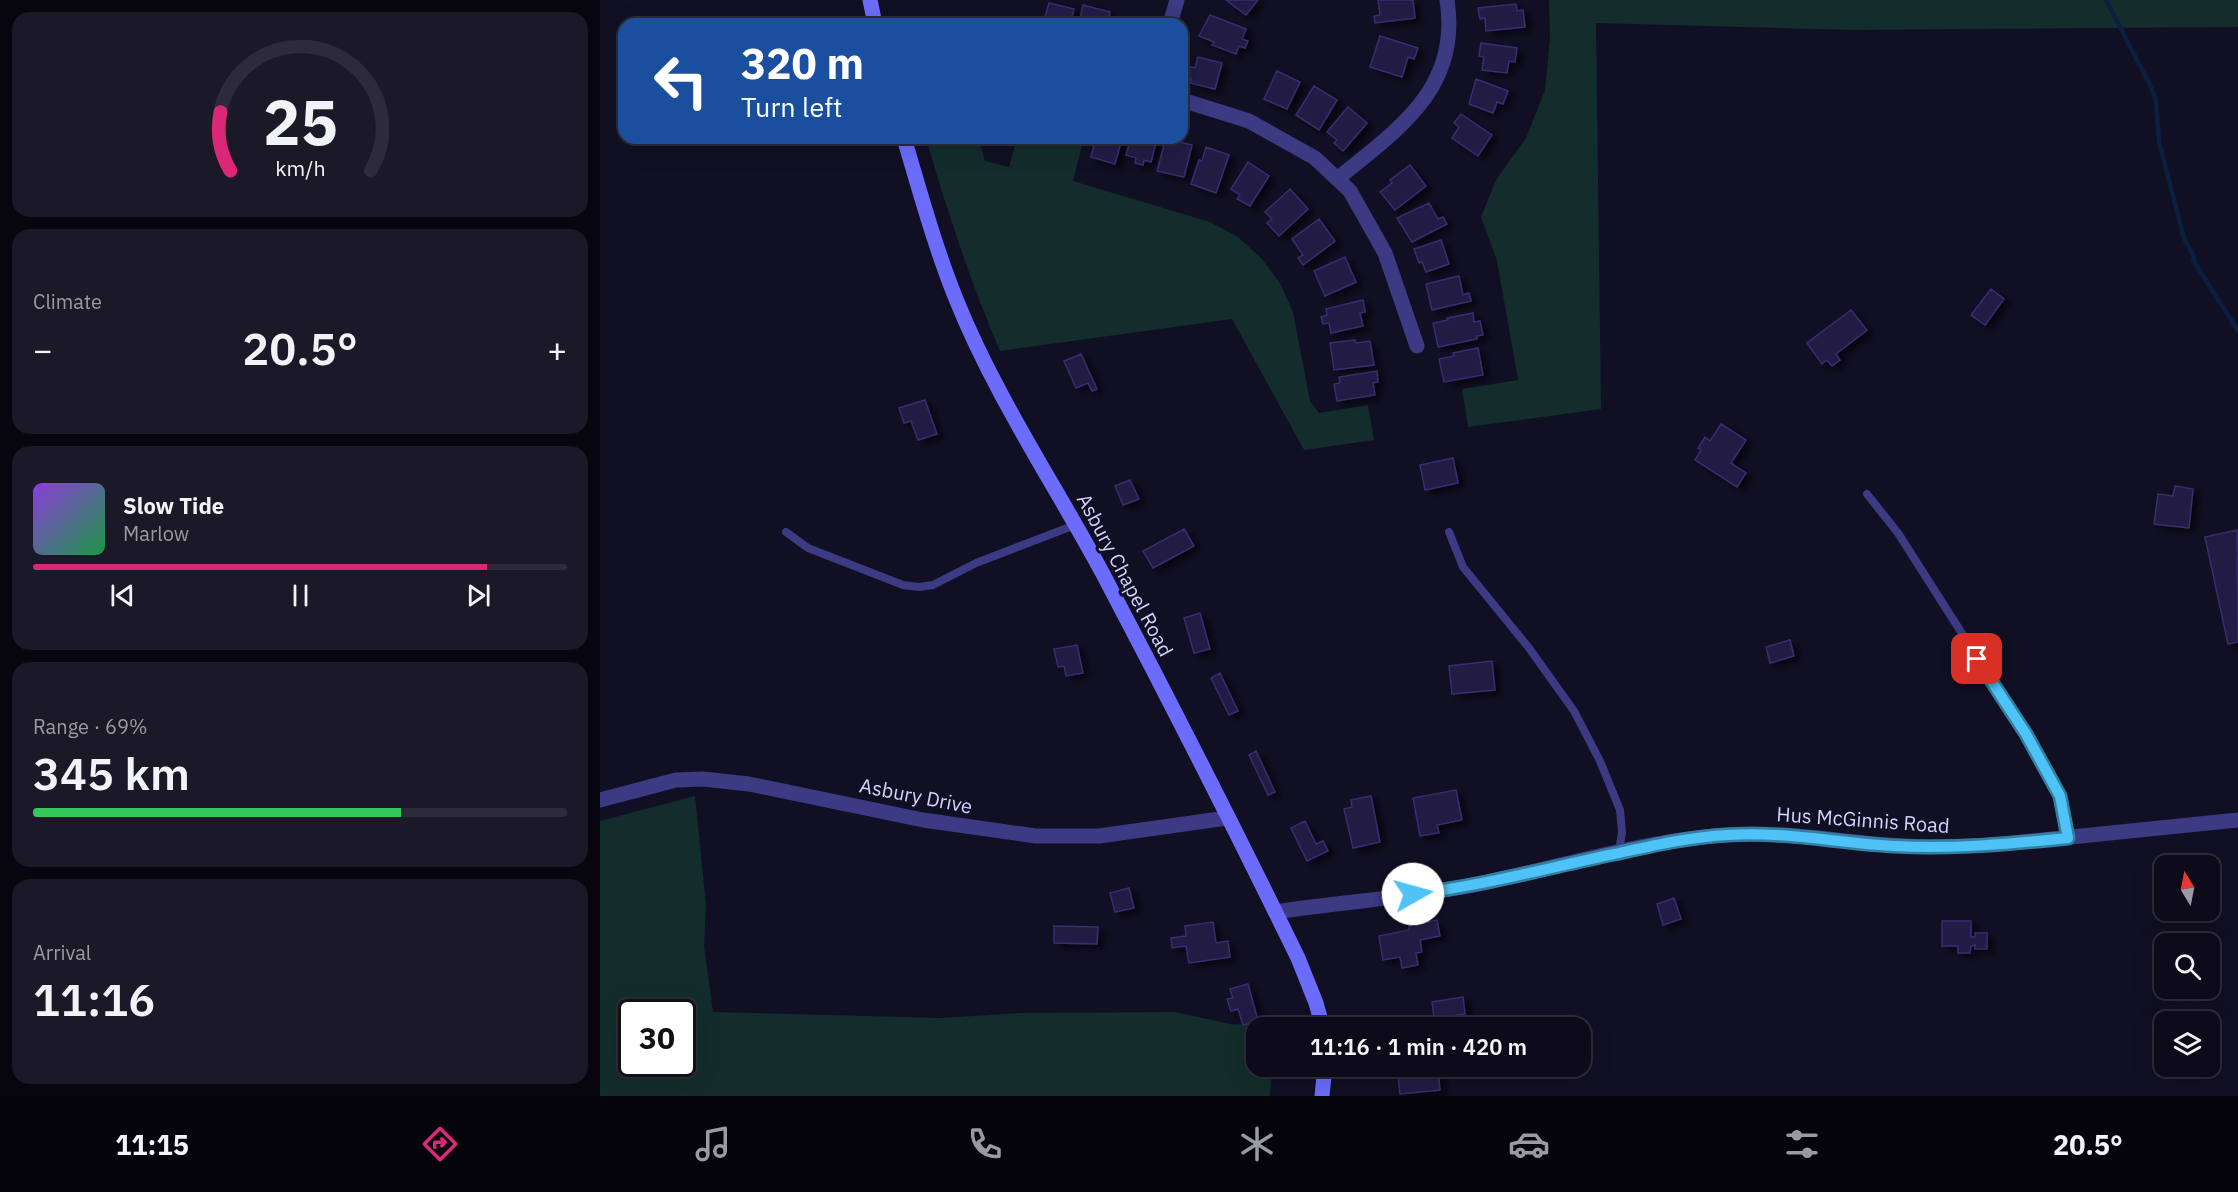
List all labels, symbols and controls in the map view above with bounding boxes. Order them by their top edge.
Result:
text: 320 m [741,36,864,91]
icon: left [642,42,720,120]
text: 25 [263,82,337,163]
text: Turn left [741,89,842,124]
text: km/h [275,155,325,183]
text: Climate [33,288,102,315]
text: 20.5° [242,319,358,377]
text: − [33,328,53,371]
text: + [547,328,567,371]
street label: Asbury Chapel Road [1071,489,1180,661]
text: Slow Tide [123,491,224,520]
text: Marlow [123,520,189,547]
icon: previous [106,579,139,612]
icon: pause [284,579,317,612]
icon: next [462,579,495,612]
pin [1951,633,2002,684]
icon: arrive [1960,642,1993,675]
text: Range · 69% [33,713,148,740]
text: 345 km [33,744,190,802]
street label: Asbury Drive [857,771,975,820]
street label: Hus McGinnis Road [1776,800,1950,839]
north arrow [2154,855,2220,921]
map controls [2154,855,2220,1077]
position arrow [1381,862,1445,926]
button: search [2154,933,2220,999]
text: Arrival [33,939,91,966]
text: 11:16 [33,970,155,1028]
speed limit sign: 30 [618,999,696,1077]
button: layers [2154,1011,2220,1077]
text: 11:16 · 1 min · 420 m [1310,1032,1527,1061]
icon: directions [419,1123,461,1165]
icon: music [692,1123,734,1165]
icon: phone [964,1123,1006,1165]
icon: climate [1236,1123,1278,1165]
icon: car [1508,1123,1550,1165]
icon: filters [1781,1123,1823,1165]
text: 11:15 [115,1127,189,1162]
text: 20.5° [2053,1127,2123,1162]

